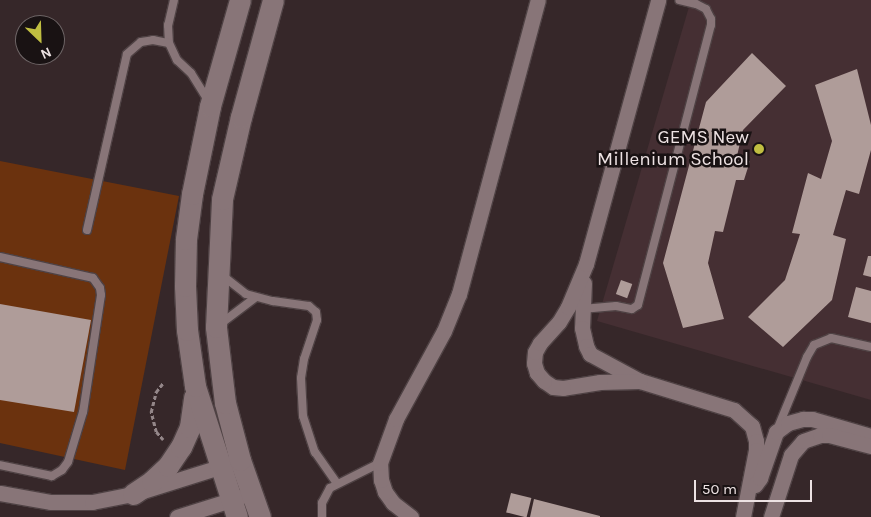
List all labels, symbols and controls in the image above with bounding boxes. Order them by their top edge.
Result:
north arrow [15,15,65,65]
text: N [38,43,54,63]
place label: GEMS New Millenium School [597,127,749,171]
marker: GEMS New Millenium School [753,143,765,155]
scale bar [696,470,814,502]
text: 50 m [702,480,737,498]

